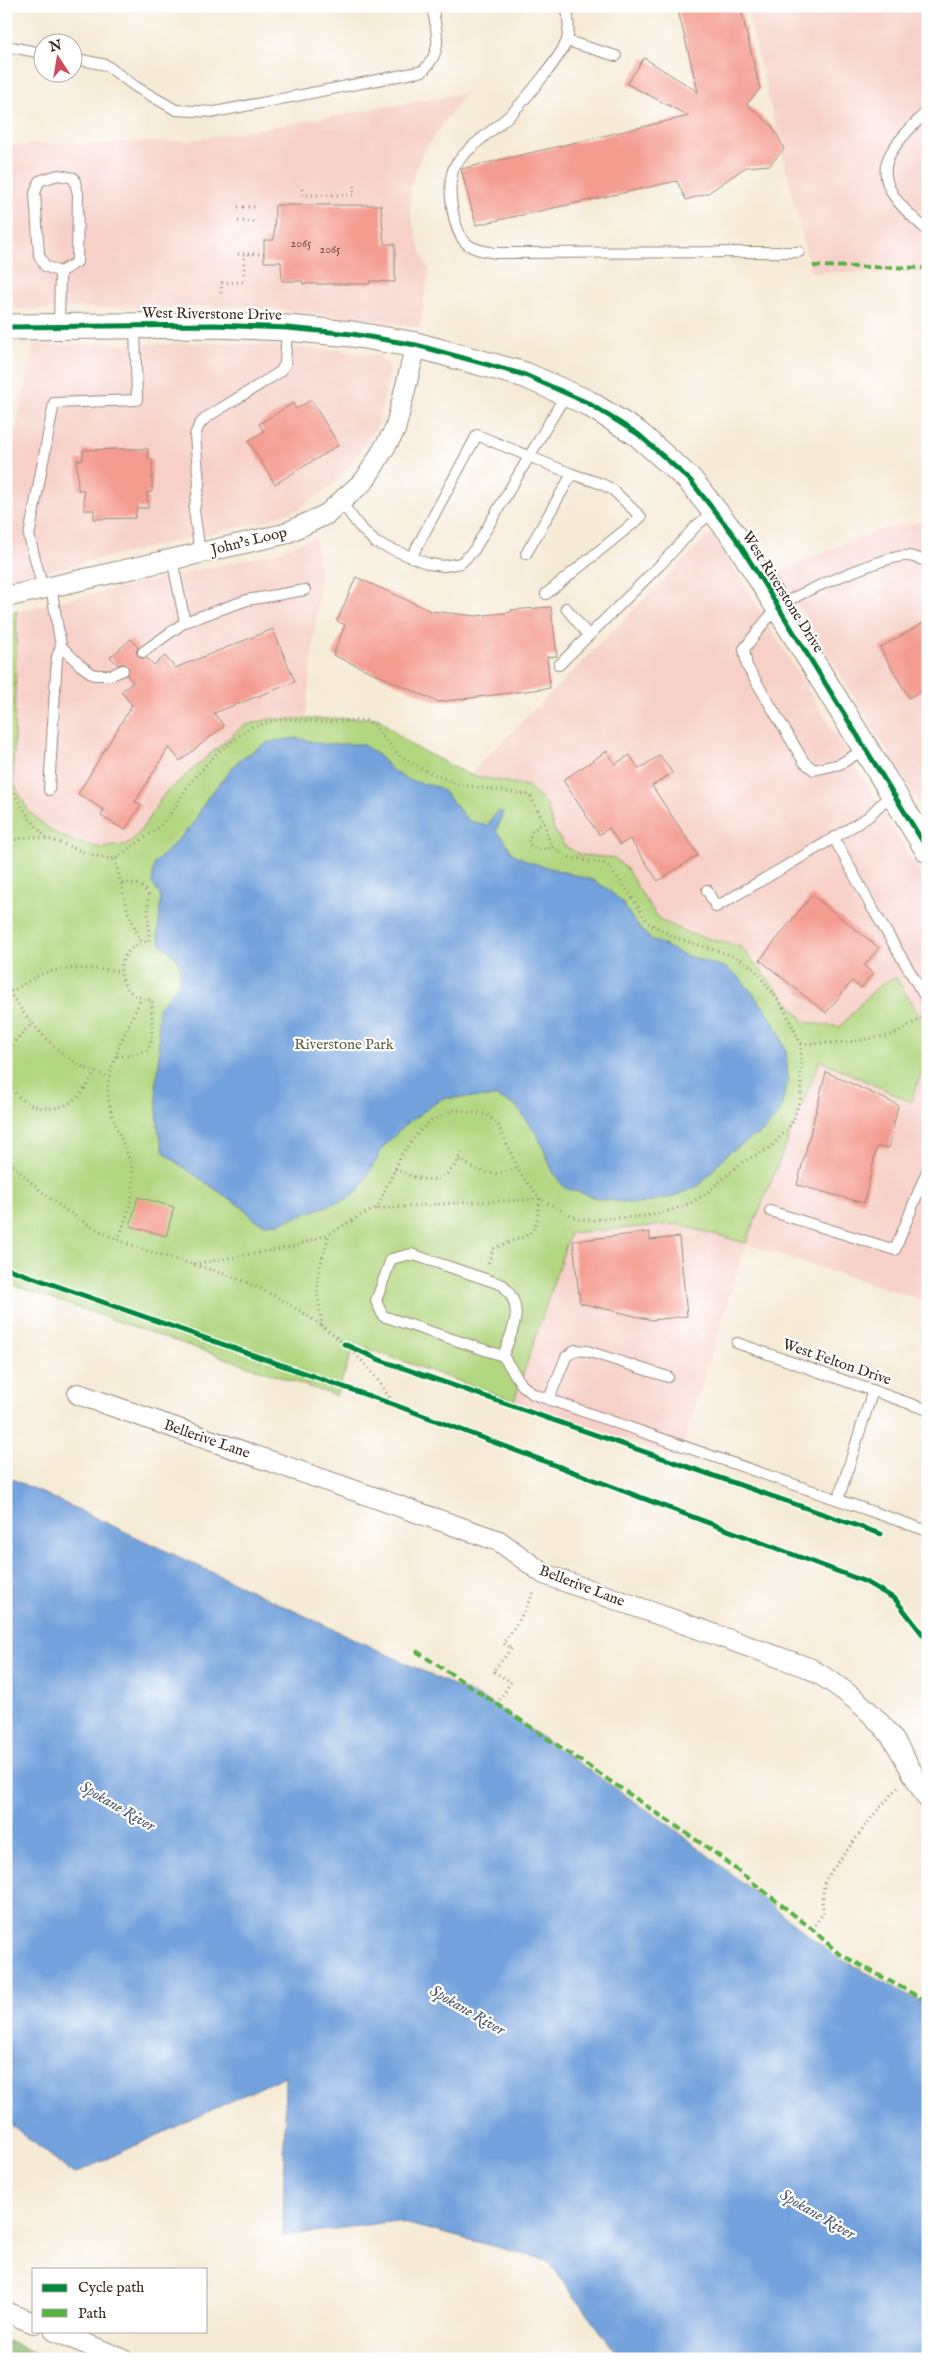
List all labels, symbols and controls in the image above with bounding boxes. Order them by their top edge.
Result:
north arrow [32,32,82,82]
text: N [47,36,63,57]
house number: 2065 [291,236,312,251]
house number: 2065 [320,242,341,257]
street label: West Riverstone Drive [142,303,282,325]
street label: John's Loop [207,522,289,560]
street label: West Riverstone Drive [738,528,828,656]
park label: Riverstone Park [294,1035,395,1054]
street label: West Felton Drive [780,1334,894,1390]
street label: Bellerive Lane [161,1415,253,1463]
street label: Bellerive Lane [537,1561,628,1611]
water label: Spokane River [76,1777,160,1837]
water label: Spokane River [426,1981,510,2041]
water label: Spokane River [776,2185,860,2245]
legend [32,2268,208,2332]
text: Cycle path [78,2278,144,2297]
text: Path [78,2304,106,2323]

